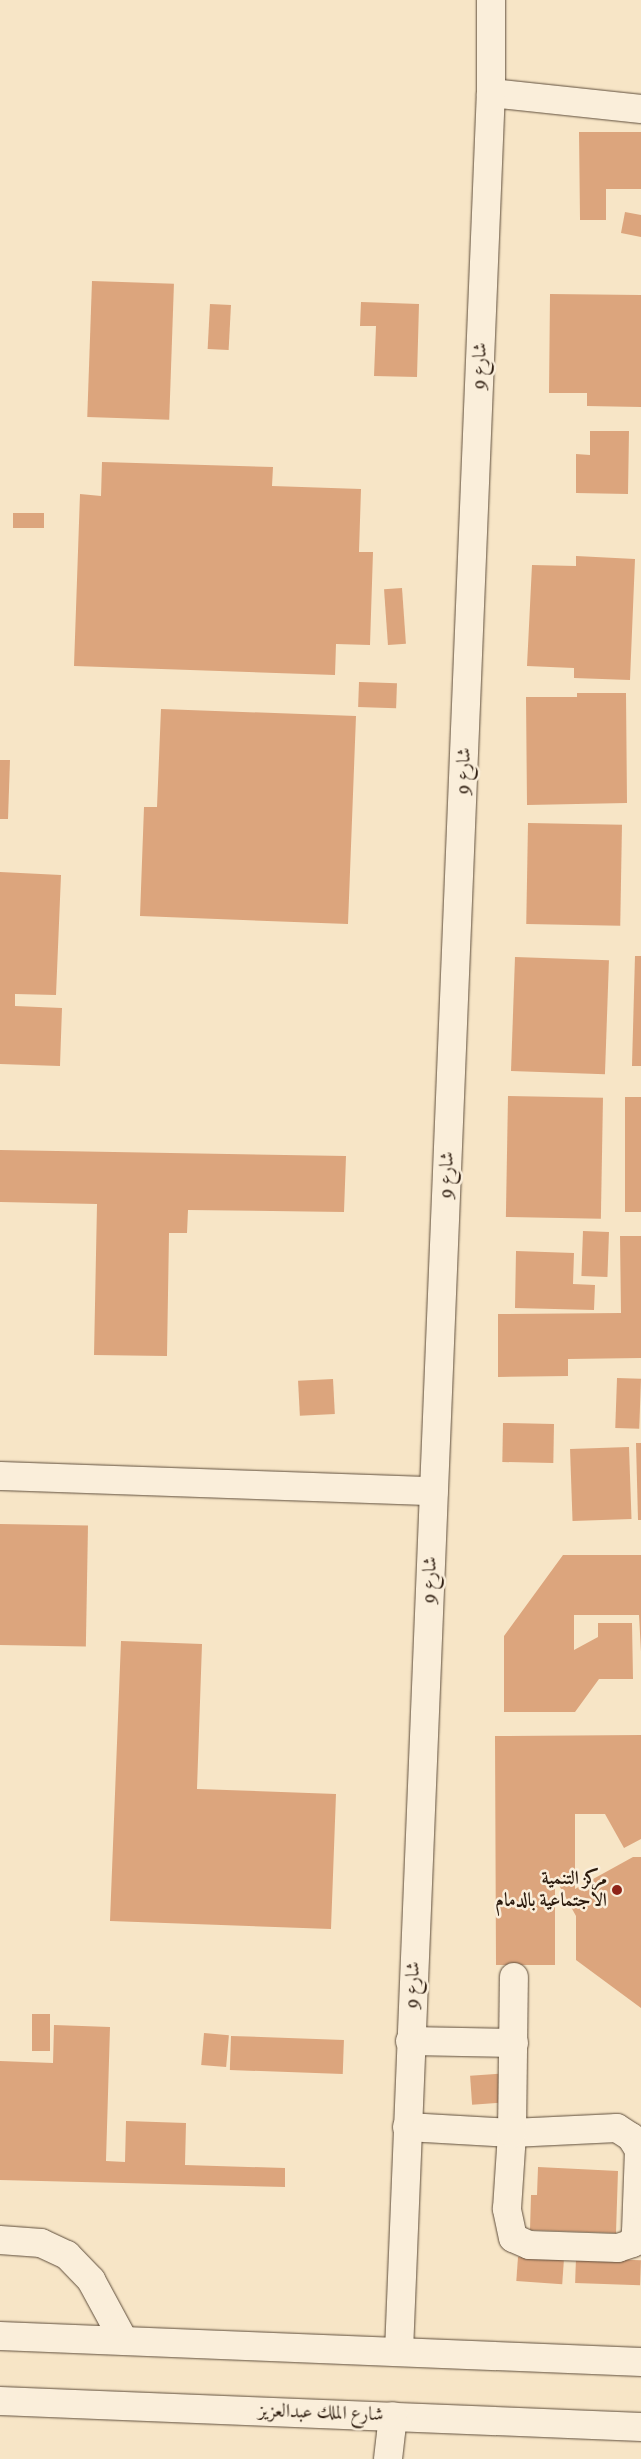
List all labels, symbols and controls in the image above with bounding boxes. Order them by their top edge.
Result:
street label: شارع 9 [468,342,492,390]
street label: شارع 9 [452,747,476,795]
street label: شارع 9 [435,1151,459,1199]
street label: شارع 9 [418,1556,442,1604]
place label: مركز التنمية الاجتماعية بالدمام [495,1868,607,1912]
marker: مركز التنمية الاجتماعية بالدمام [611,1884,623,1896]
street label: شارع 9 [401,1961,425,2009]
street label: شارع الملك عبدالعزيز [258,2399,384,2427]

